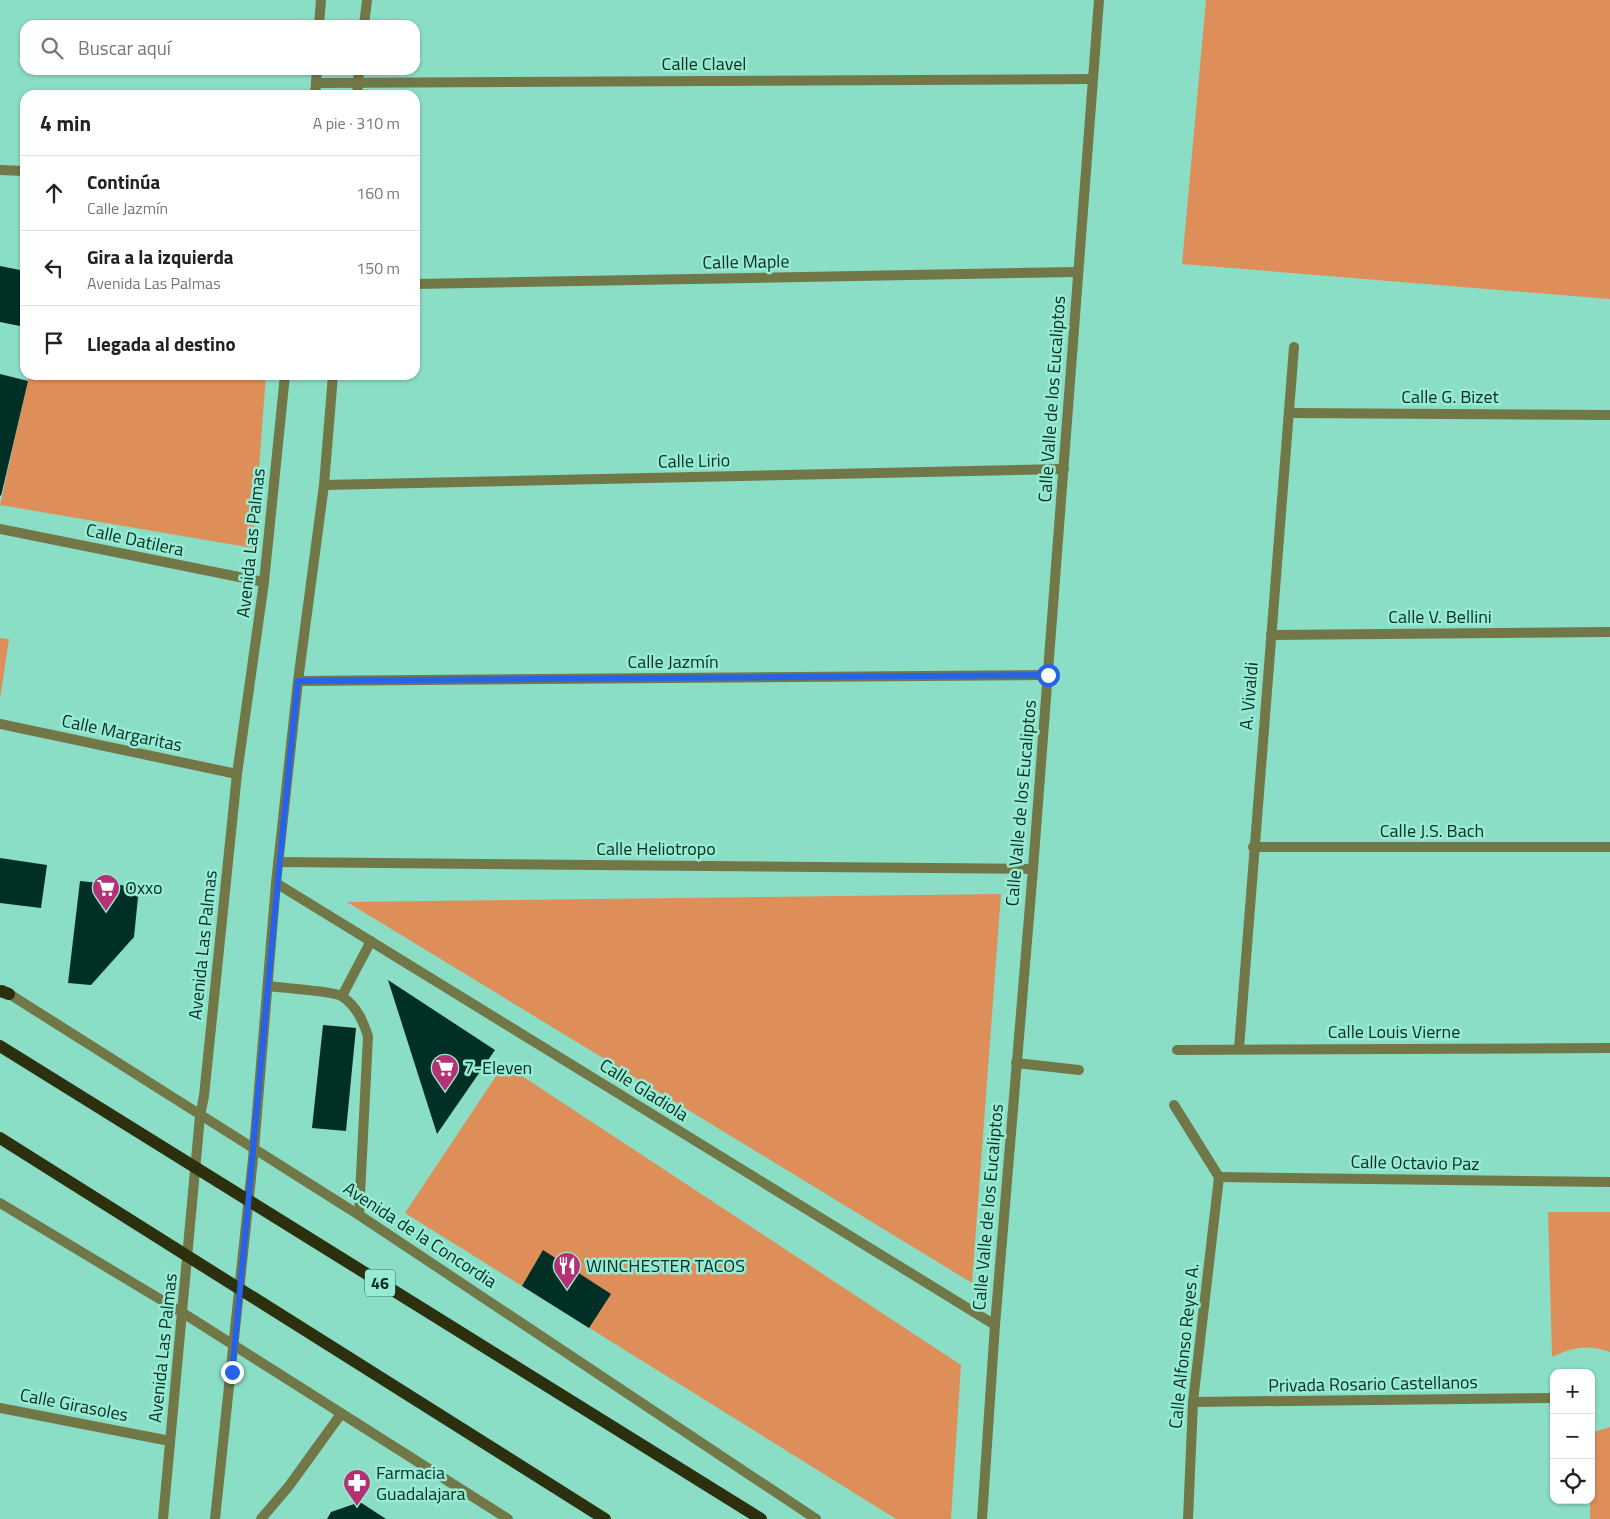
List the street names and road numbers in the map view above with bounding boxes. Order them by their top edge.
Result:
street label: Calle Clavel [662,50,746,77]
street label: Calle Maple [702,247,790,276]
street label: Calle Valle de los Eucaliptos [1031,295,1072,503]
street label: Calle G. Bizet [1401,383,1499,410]
street label: Calle Lirio [658,446,730,475]
street label: Avenida Las Palmas [229,467,272,619]
street label: Calle Datilera [84,516,187,563]
street label: Calle V. Bellini [1388,603,1492,630]
street label: Calle Jazmín [627,648,719,675]
street label: A. Vivaldi [1232,661,1265,731]
street label: Calle Valle de los Eucaliptos [998,699,1043,907]
street label: Calle Margaritas [59,707,185,758]
street label: Calle J.S. Bach [1380,817,1484,844]
street label: Calle Heliotropo [596,835,716,862]
street label: Avenida Las Palmas [181,869,224,1021]
street label: Calle Louis Vierne [1328,1018,1460,1045]
street label: Calle Gladiola [594,1051,694,1128]
street label: Calle Valle de los Eucaliptos [965,1103,1010,1311]
street label: Calle Octavio Paz [1350,1148,1480,1177]
street label: Avenida de la Concordia [338,1175,502,1294]
street label: Calle Alfonso Reyes A. [1161,1262,1206,1430]
road number: 46 [365,1270,395,1296]
street label: Avenida Las Palmas [141,1272,184,1424]
street label: Privada Rosario Castellanos [1268,1368,1478,1399]
street label: Calle Girasoles [18,1381,131,1428]

